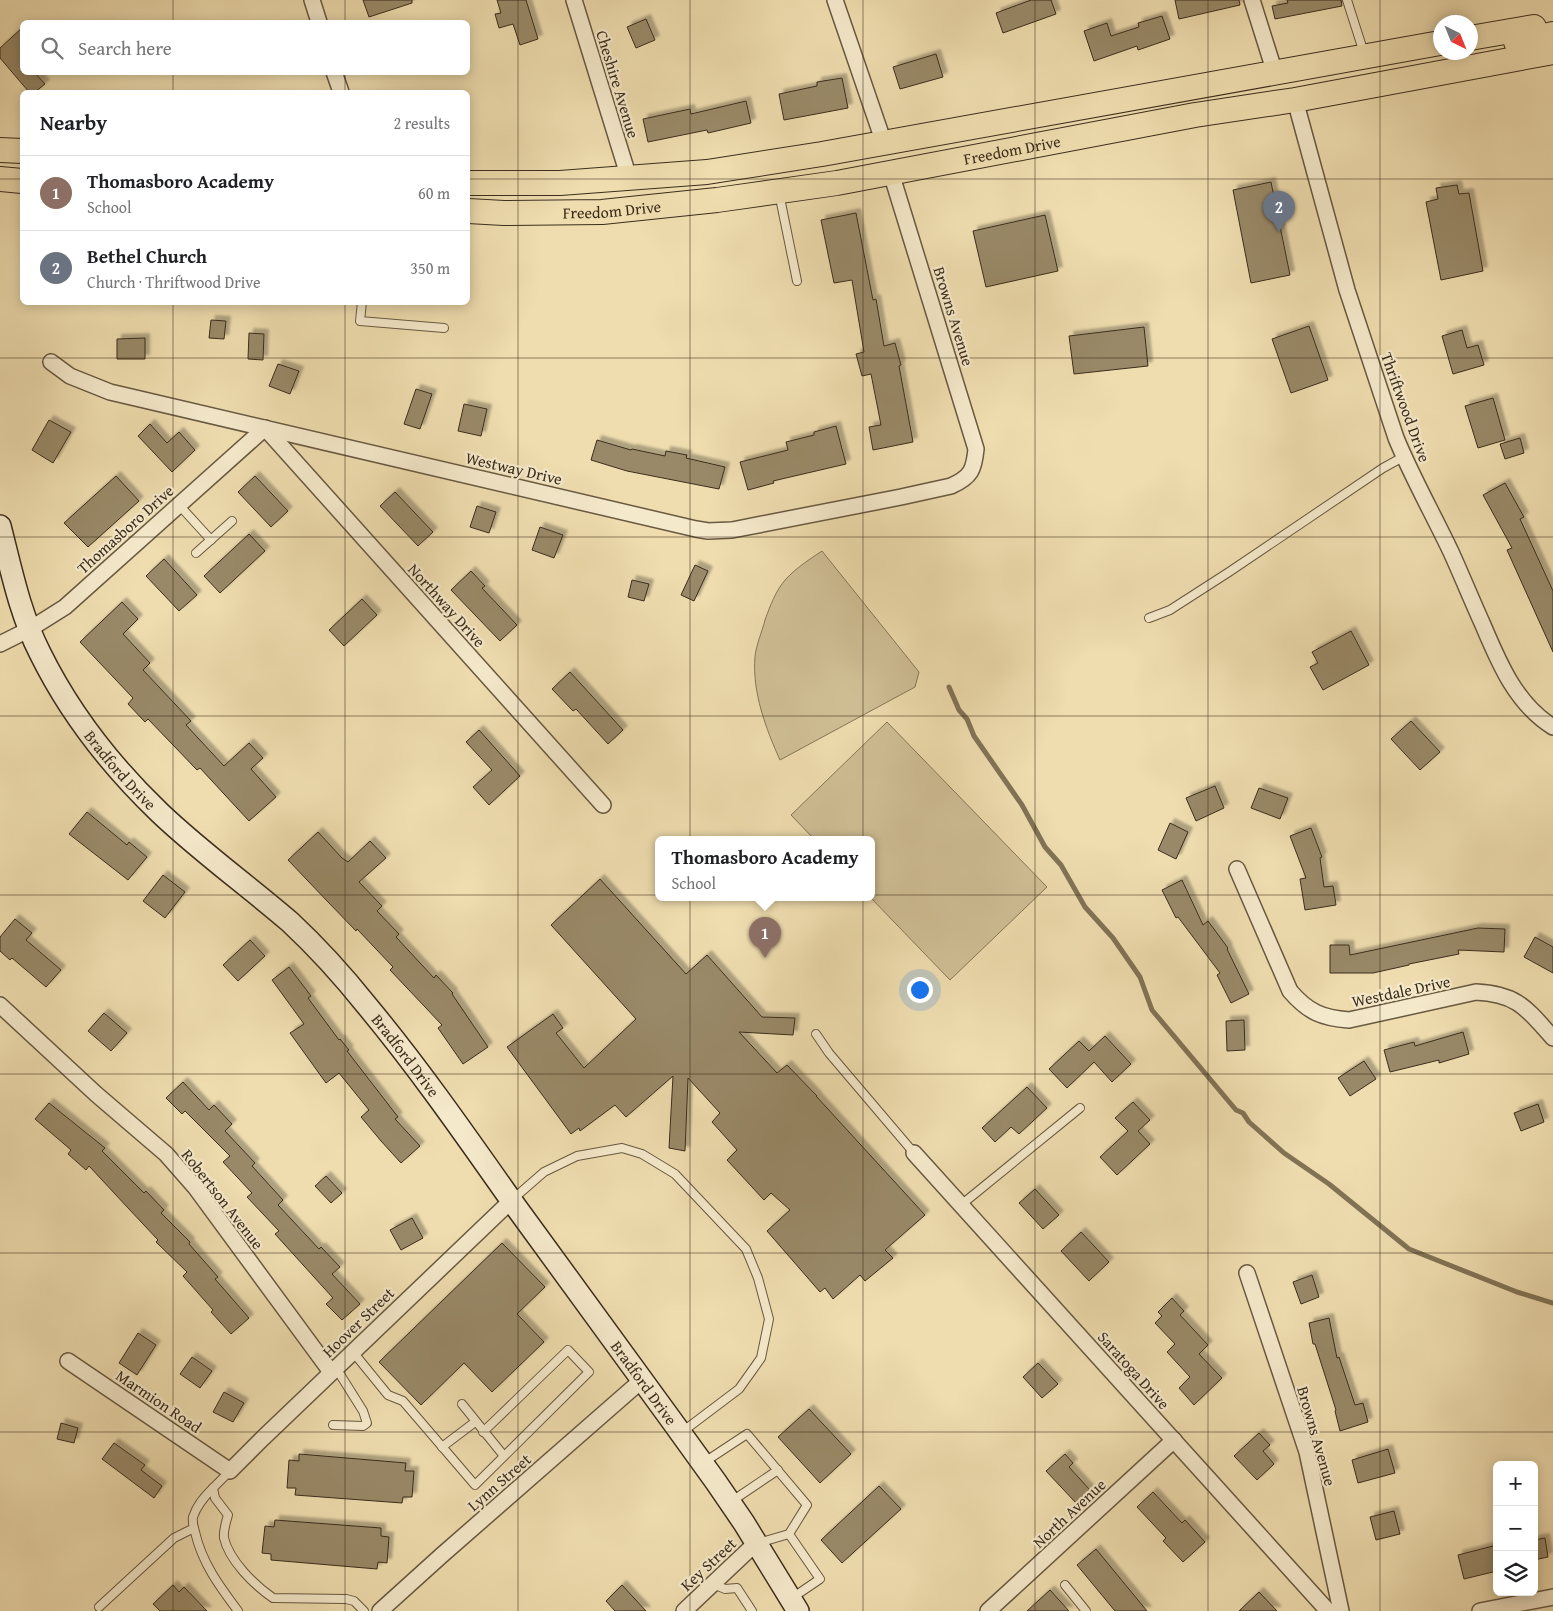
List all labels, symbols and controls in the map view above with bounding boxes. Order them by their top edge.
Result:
north arrow [1433,15,1478,60]
search box [20,20,470,75]
street label: Cheshire Avenue [590,27,646,141]
icon: search [38,34,66,62]
text: Search here [78,34,172,62]
text: Nearby [40,107,107,138]
text: 2 results [393,111,450,135]
street label: Freedom Drive [961,129,1063,171]
text: Thomasboro Academy [87,167,274,195]
text: 1 [52,181,60,205]
text: 60 m [418,181,450,205]
pin: 2 [1263,191,1295,232]
street label: Freedom Drive [563,194,662,224]
text: School [87,195,131,219]
text: Bethel Church [87,242,207,270]
text: 2 [52,256,60,280]
text: 350 m [410,256,450,280]
street label: Browns Avenue [928,263,980,369]
text: Church · Thriftwood Drive [87,270,260,294]
street label: Thriftwood Drive [1375,349,1437,465]
street label: Westway Drive [463,445,565,491]
street label: Thomasboro Drive [71,479,179,579]
street label: Northway Drive [403,558,491,652]
street label: Bradford Drive [79,725,162,815]
popup [655,836,875,901]
text: Thomasboro Academy [672,843,858,871]
text: School [672,871,716,895]
pin: 1 [749,917,781,958]
street label: Westdale Drive [1350,969,1452,1013]
your location [907,977,933,1003]
street label: Bradford Drive [366,1008,446,1102]
street label: Robertson Avenue [176,1144,270,1254]
street label: Hoover Street [316,1281,400,1363]
street label: Saratoga Drive [1092,1326,1176,1414]
street label: Bradford Drive [605,1335,683,1430]
street label: Marmion Road [111,1363,207,1439]
street label: Browns Avenue [1291,1383,1343,1489]
street label: Lynn Street [462,1447,536,1517]
map controls [1493,1461,1538,1596]
button: + [1493,1461,1538,1506]
street label: North Avenue [1027,1473,1111,1553]
button: − [1493,1506,1538,1551]
street label: Key Street [675,1531,742,1596]
button: layers [1493,1551,1538,1596]

